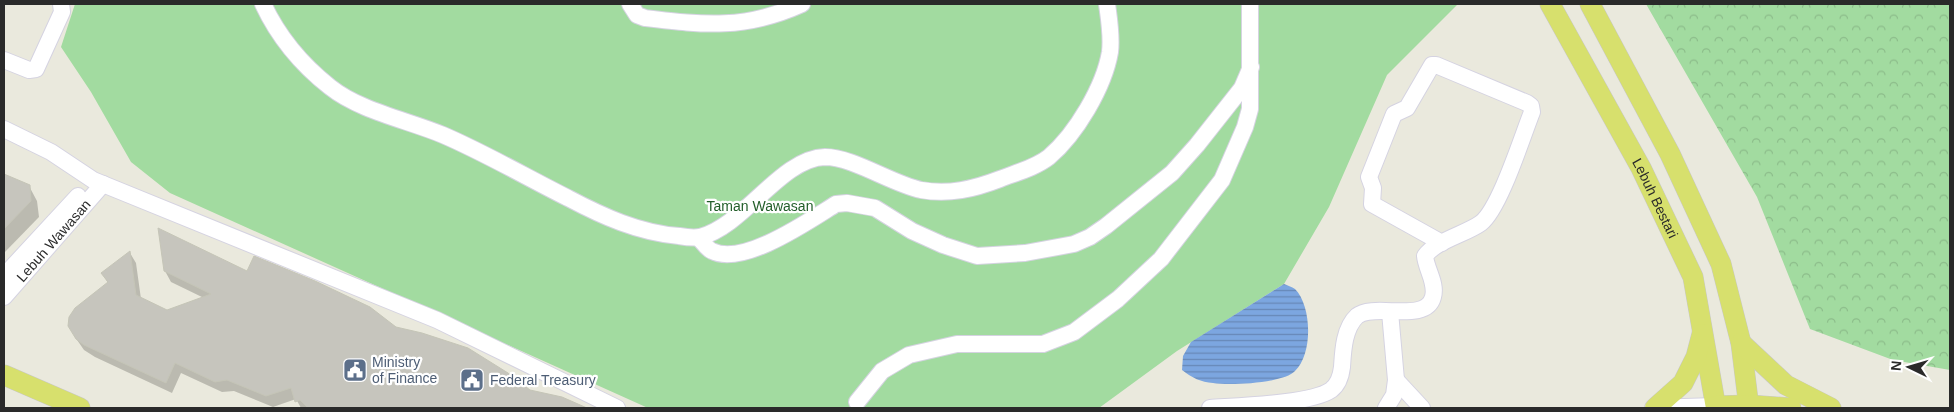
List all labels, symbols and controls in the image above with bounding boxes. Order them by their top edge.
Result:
street label: Lebuh Bestari [1629,156,1681,241]
street label: Lebuh Wawasan [13,196,94,285]
park label: Taman Wawasan [707,198,813,214]
north arrow [1884,342,1934,392]
place label: Ministry of Finance [372,354,438,386]
public building icon: Ministry of Finance [342,357,368,383]
text: N [1888,360,1904,372]
public building icon: Federal Treasury [459,367,485,393]
place label: Federal Treasury [490,372,596,388]

